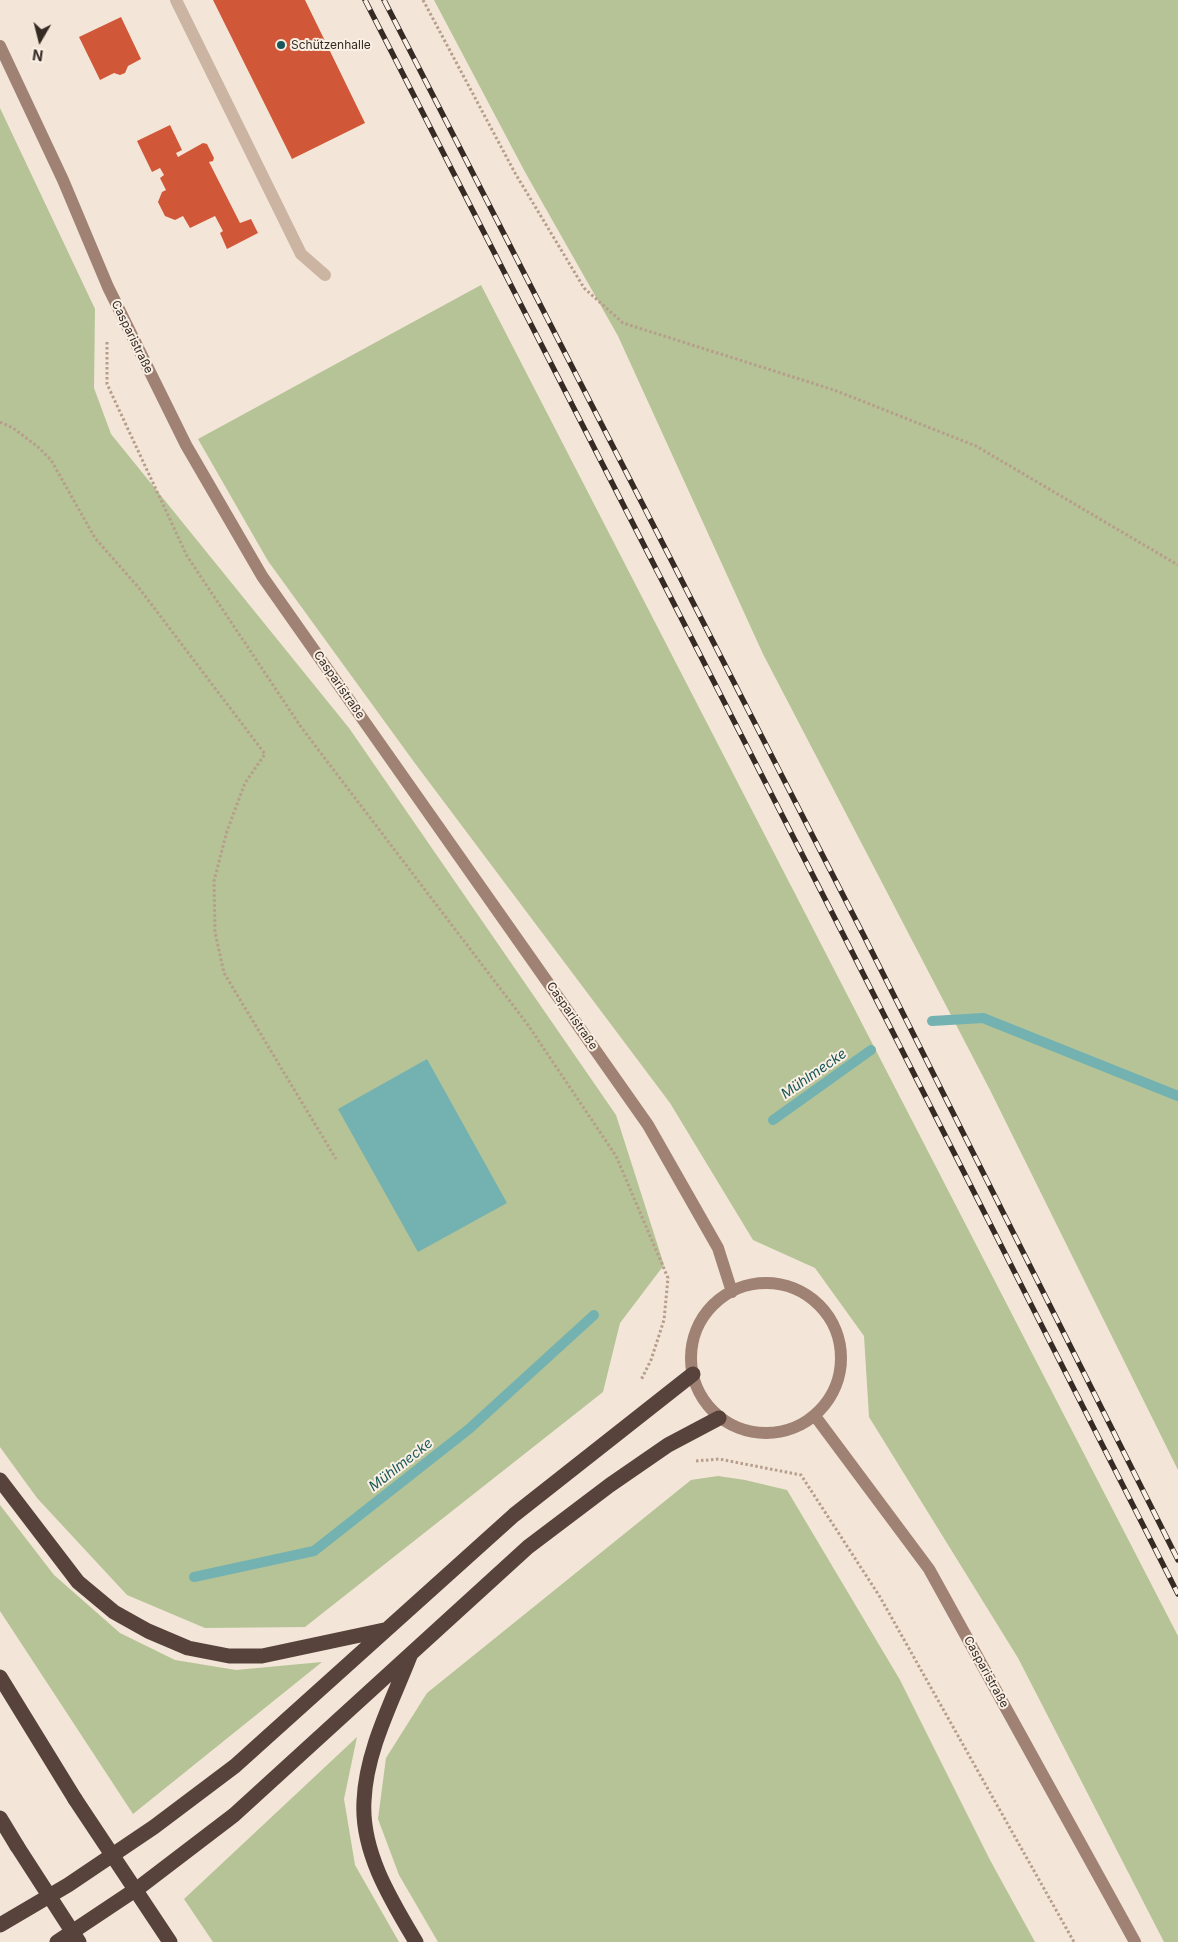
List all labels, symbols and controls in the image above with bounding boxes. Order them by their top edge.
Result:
north arrow [15,15,65,65]
place label: Schützenhalle [291,38,371,52]
marker: Schützenhalle [275,39,287,51]
text: N [31,46,44,65]
street label: Casparistraße [108,298,156,376]
street label: Casparistraße [310,648,368,722]
street label: Casparistraße [543,979,601,1053]
water label: Mühlmecke [778,1045,850,1103]
water label: Mühlmecke [366,1435,436,1495]
street label: Casparistraße [960,1634,1012,1710]

